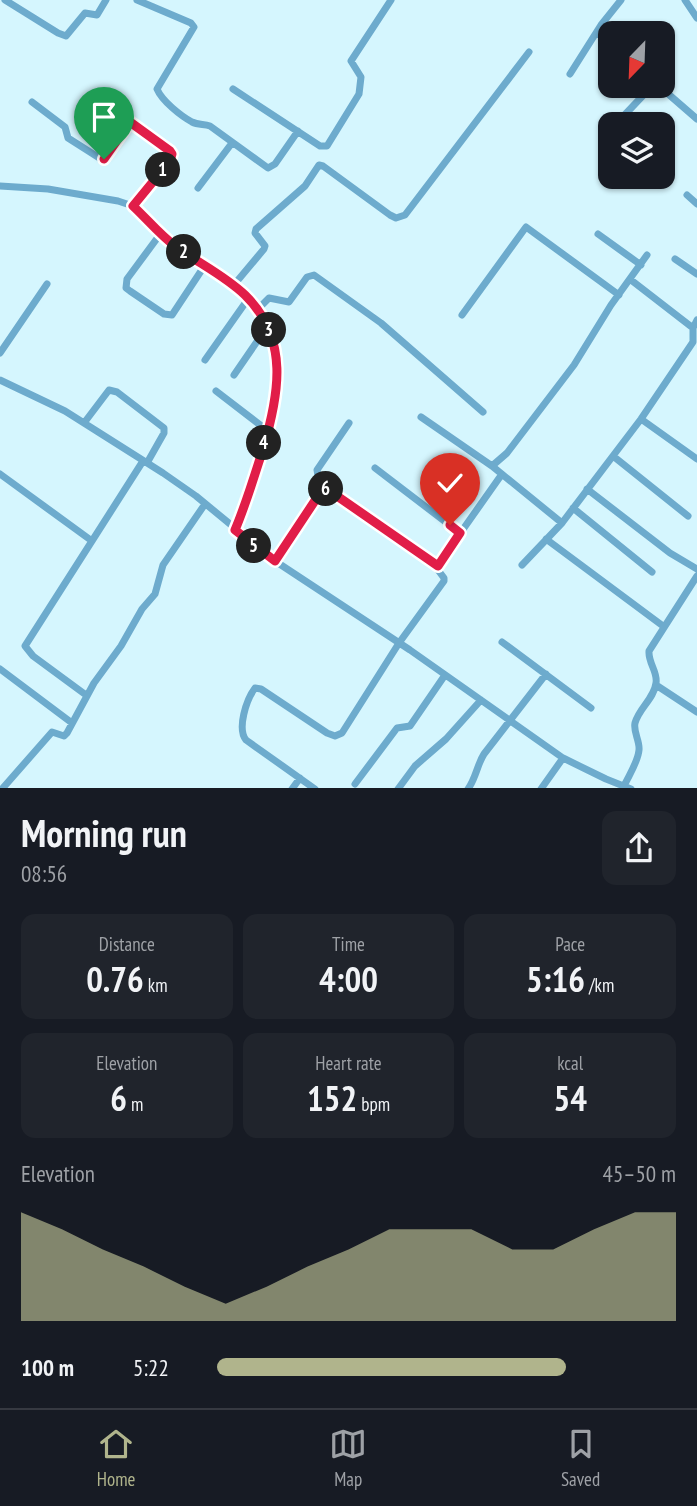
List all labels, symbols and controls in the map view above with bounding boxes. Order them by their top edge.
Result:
north arrow [598,21,676,98]
map controls [598,21,675,189]
pin [74,87,134,159]
icon: arrive [85,98,123,136]
button: layers [598,112,675,189]
pin: 1 [146,152,180,188]
text: 1 [158,157,167,181]
pin: 2 [166,234,202,270]
text: 2 [179,239,188,263]
pin: 3 [252,312,286,348]
text: 3 [264,317,273,341]
pin: 4 [246,426,282,460]
text: 4 [259,430,268,454]
pin [420,453,480,525]
icon: check [431,464,469,502]
pin: 6 [308,472,344,506]
text: 6 [321,476,330,500]
pin: 5 [236,528,272,564]
text: 5 [249,533,258,557]
text: Morning run [21,808,187,857]
button: share [602,811,676,885]
text: 08:56 [21,859,67,888]
text: Distance [99,932,155,956]
text: Time [332,932,365,956]
text: Pace [555,932,585,956]
text: 0.76 [86,956,144,1002]
text: 4:00 [319,956,378,1002]
text: 5:16 [526,956,585,1002]
text: km [144,973,168,997]
text: /km [585,973,614,997]
text: Elevation [96,1051,157,1075]
text: Heart rate [315,1051,382,1075]
text: kcal [557,1051,583,1075]
text: 6 [110,1075,127,1121]
text: 152 [307,1075,357,1121]
text: 54 [553,1075,587,1121]
text: m [127,1092,143,1116]
text: bpm [357,1092,390,1116]
text: Elevation [21,1159,95,1188]
text: 45–50 m [603,1159,676,1188]
text: 100 m [21,1353,74,1382]
text: 5:22 [133,1353,169,1382]
tab: Home [97,1425,135,1491]
tab: Map [329,1425,367,1491]
tab: Saved [561,1425,600,1491]

